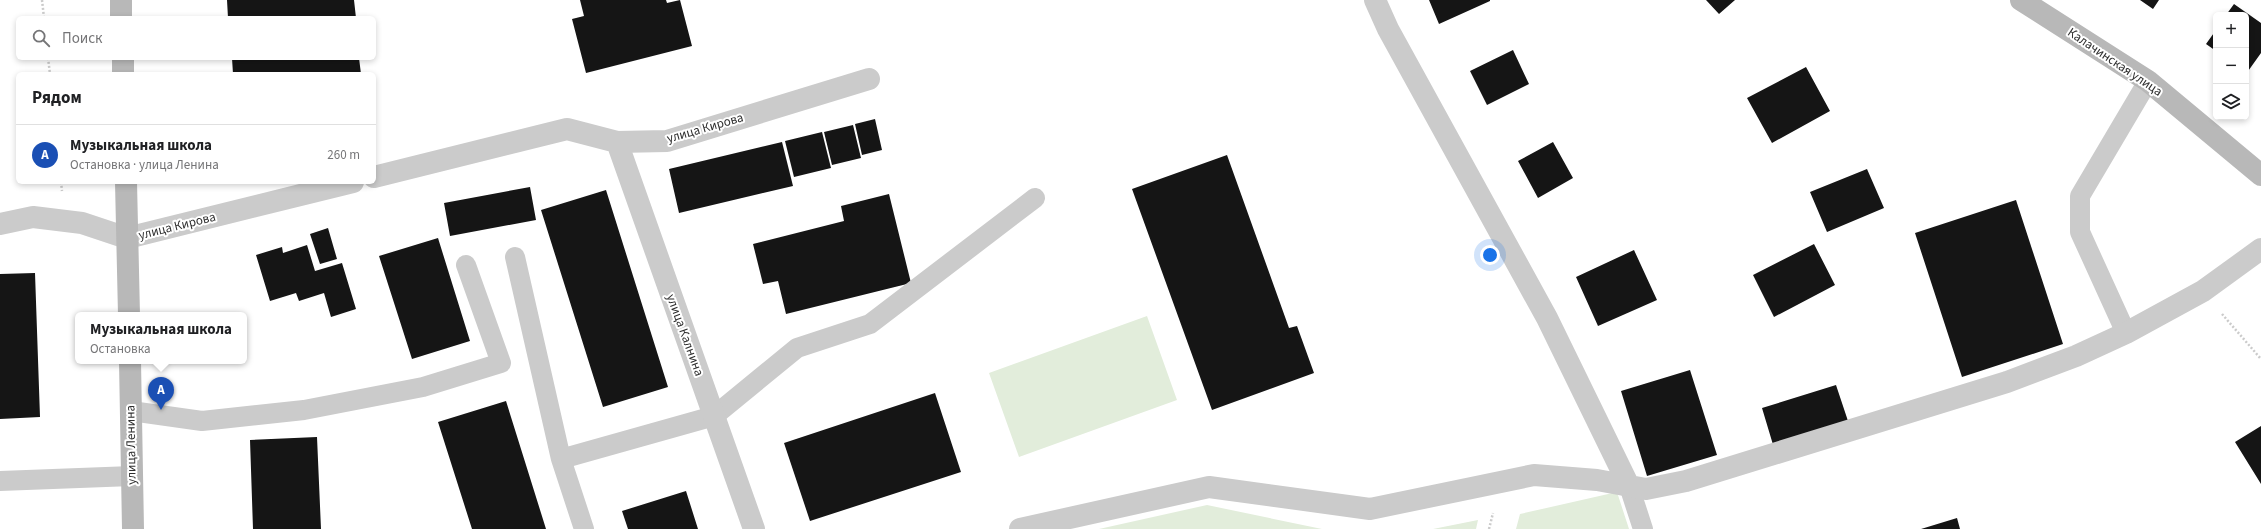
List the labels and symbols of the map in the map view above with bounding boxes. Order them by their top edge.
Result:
street label: Калачинская улица [2064,24,2166,100]
street label: улица Кирова [665,108,745,148]
street label: улица Кирова [137,208,217,244]
your location [1480,245,1500,265]
street label: улица Калнина [662,291,708,379]
pin: A [148,377,174,410]
street label: улица Ленина [121,405,141,485]

